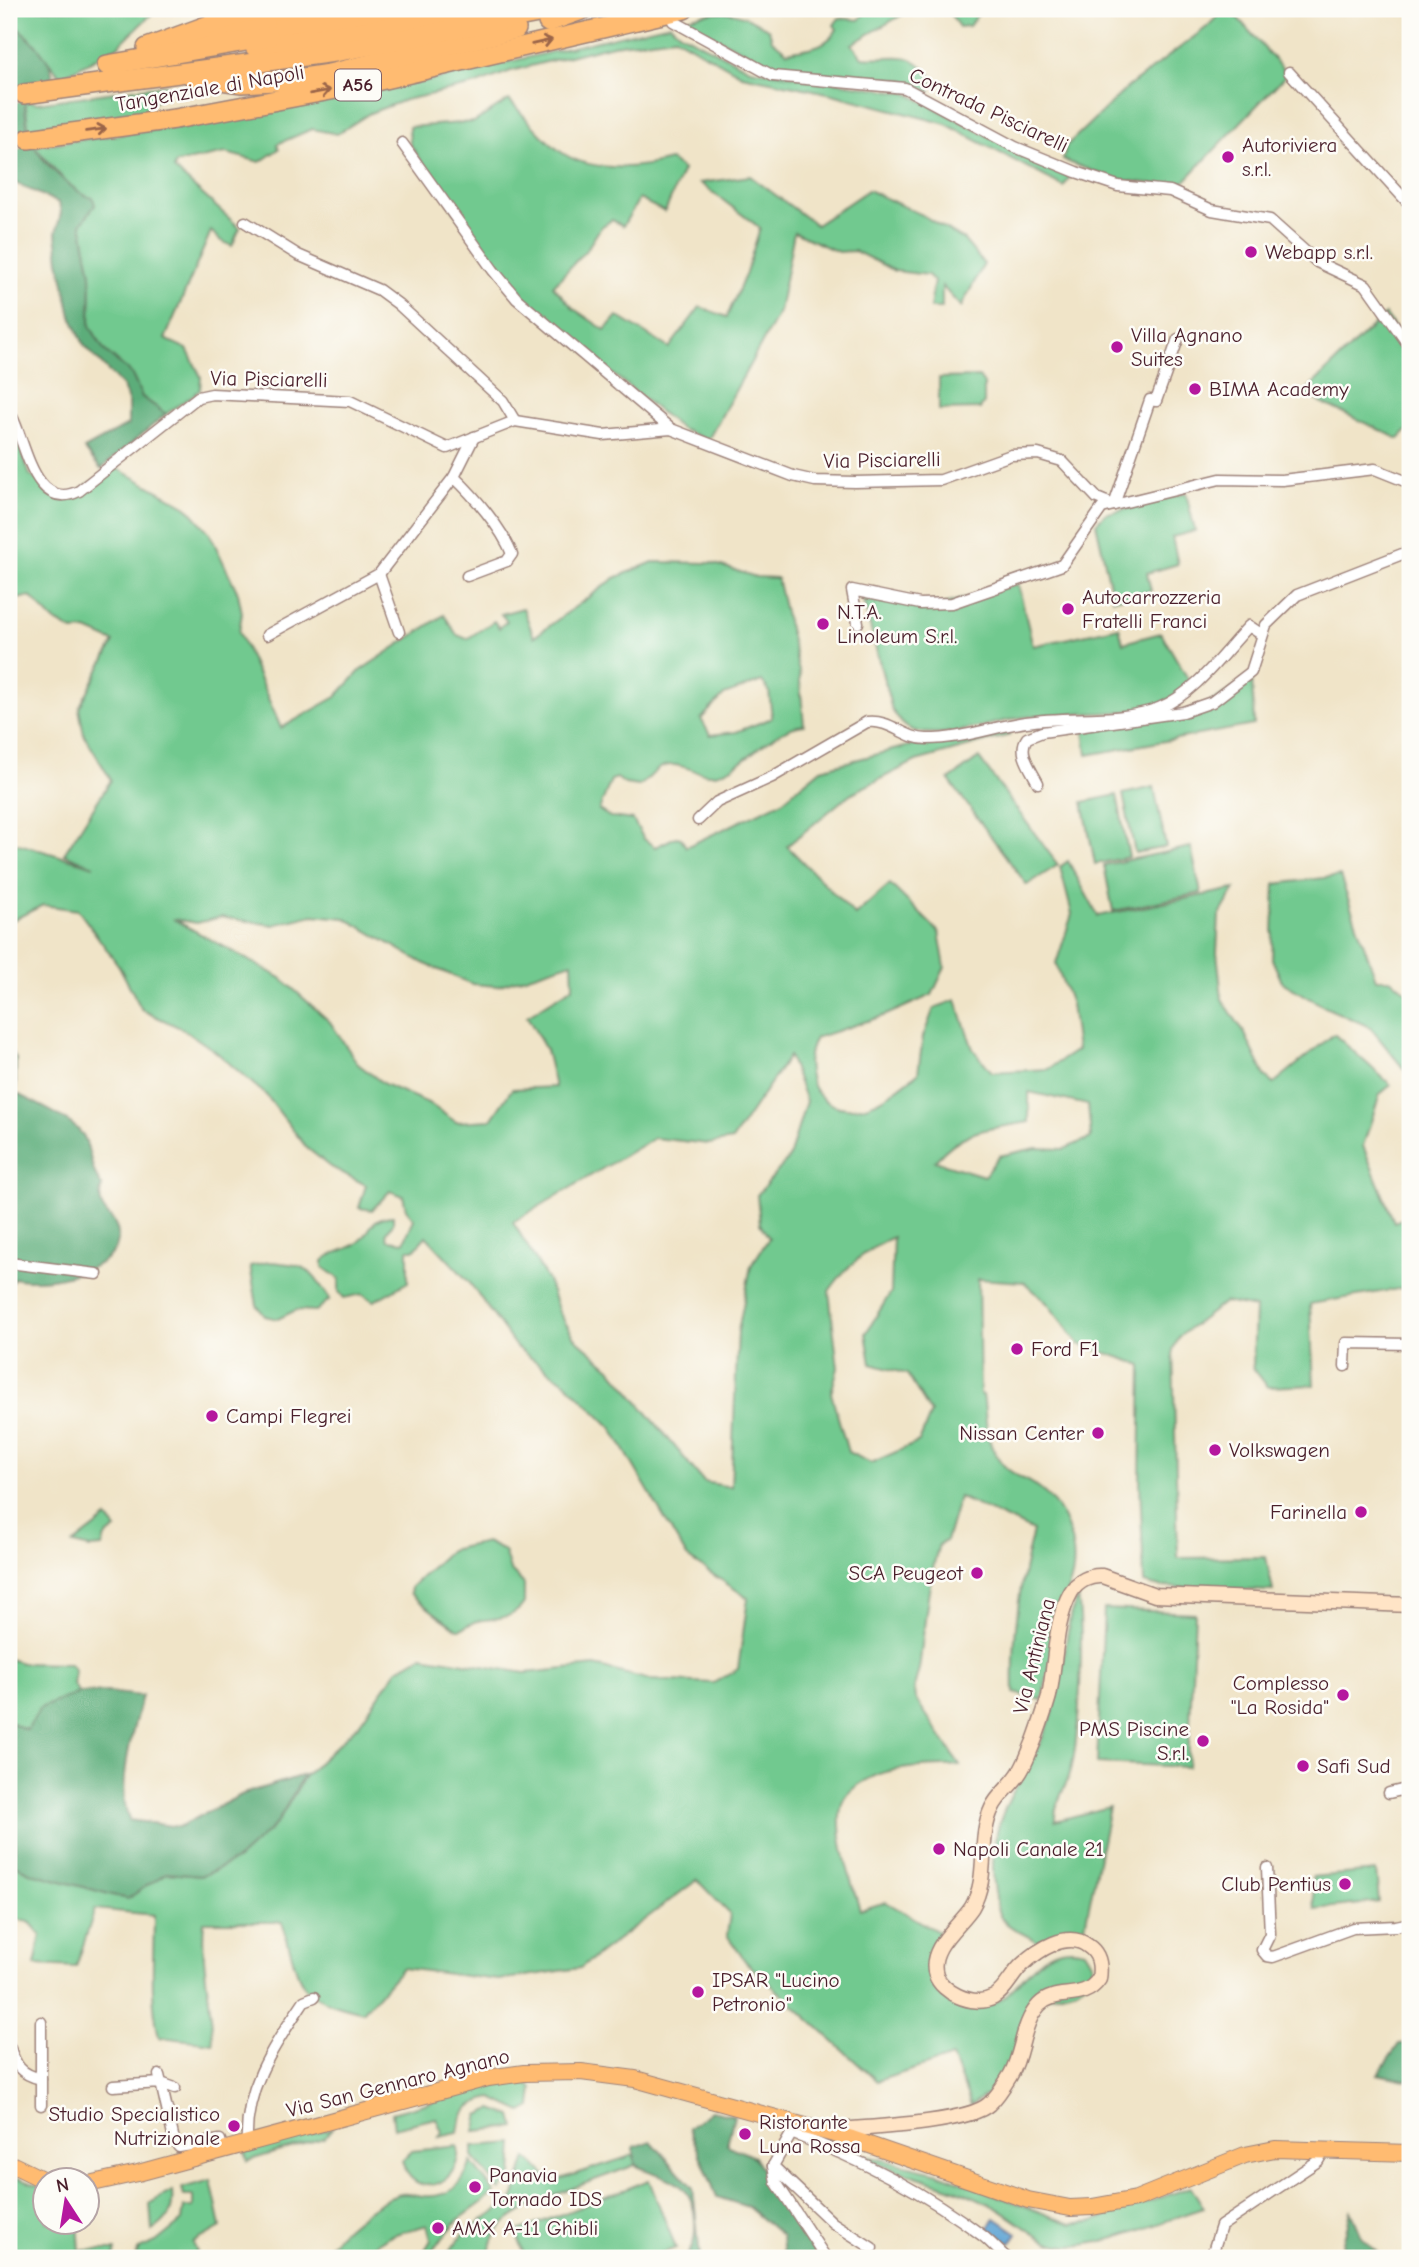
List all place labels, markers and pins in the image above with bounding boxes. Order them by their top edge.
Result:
place label: Autoriviera s.r.l. [1242,133,1337,181]
marker: Autoriviera s.r.l. [1220,149,1236,165]
place label: Webapp s.r.l. [1265,240,1373,264]
marker: Webapp s.r.l. [1243,244,1259,260]
place label: Villa Agnano Suites [1131,323,1243,371]
marker: Villa Agnano Suites [1109,339,1125,355]
place label: BIMA Academy [1209,377,1349,401]
marker: BIMA Academy [1187,381,1203,397]
place label: Autocarrozzeria Fratelli Franci [1082,585,1221,633]
place label: N.T.A. Linoleum S.r.l. [837,600,957,648]
marker: Autocarrozzeria Fratelli Franci [1060,601,1076,617]
marker: N.T.A. Linoleum S.r.l. [815,616,831,632]
place label: Ford F1 [1031,1337,1099,1361]
marker: Ford F1 [1009,1341,1025,1357]
place label: Campi Flegrei [226,1404,352,1428]
marker: Campi Flegrei [204,1408,220,1424]
place label: Nissan Center [959,1421,1085,1445]
marker: Nissan Center [1090,1425,1106,1441]
place label: Volkswagen [1229,1438,1330,1462]
marker: Volkswagen [1207,1442,1223,1458]
place label: Farinella [1270,1500,1347,1524]
marker: Farinella [1353,1504,1369,1520]
place label: SCA Peugeot [849,1561,964,1585]
marker: SCA Peugeot [969,1565,985,1581]
place label: Complesso "La Rosida" [1231,1671,1329,1719]
marker: Complesso "La Rosida" [1335,1687,1351,1703]
place label: PMS Piscine S.r.l. [1079,1717,1189,1765]
marker: PMS Piscine S.r.l. [1195,1733,1211,1749]
place label: Safi Sud [1317,1754,1391,1778]
marker: Safi Sud [1295,1758,1311,1774]
place label: Napoli Canale 21 [953,1837,1104,1861]
marker: Napoli Canale 21 [931,1841,947,1857]
place label: Club Pentius [1221,1872,1331,1896]
marker: Club Pentius [1337,1876,1353,1892]
place label: IPSAR "Lucino Petronio" [712,1968,840,2016]
marker: IPSAR "Lucino Petronio" [690,1984,706,2000]
place label: Studio Specialistico Nutrizionale [49,2102,220,2150]
place label: Ristorante Luna Rossa [759,2110,861,2158]
marker: Studio Specialistico Nutrizionale [226,2118,242,2134]
marker: Ristorante Luna Rossa [737,2126,753,2142]
place label: Panavia Tornado IDS [489,2163,602,2211]
marker: Panavia Tornado IDS [467,2179,483,2195]
place label: AMX A-11 Ghibli [452,2216,598,2240]
marker: AMX A-11 Ghibli [430,2220,446,2236]

